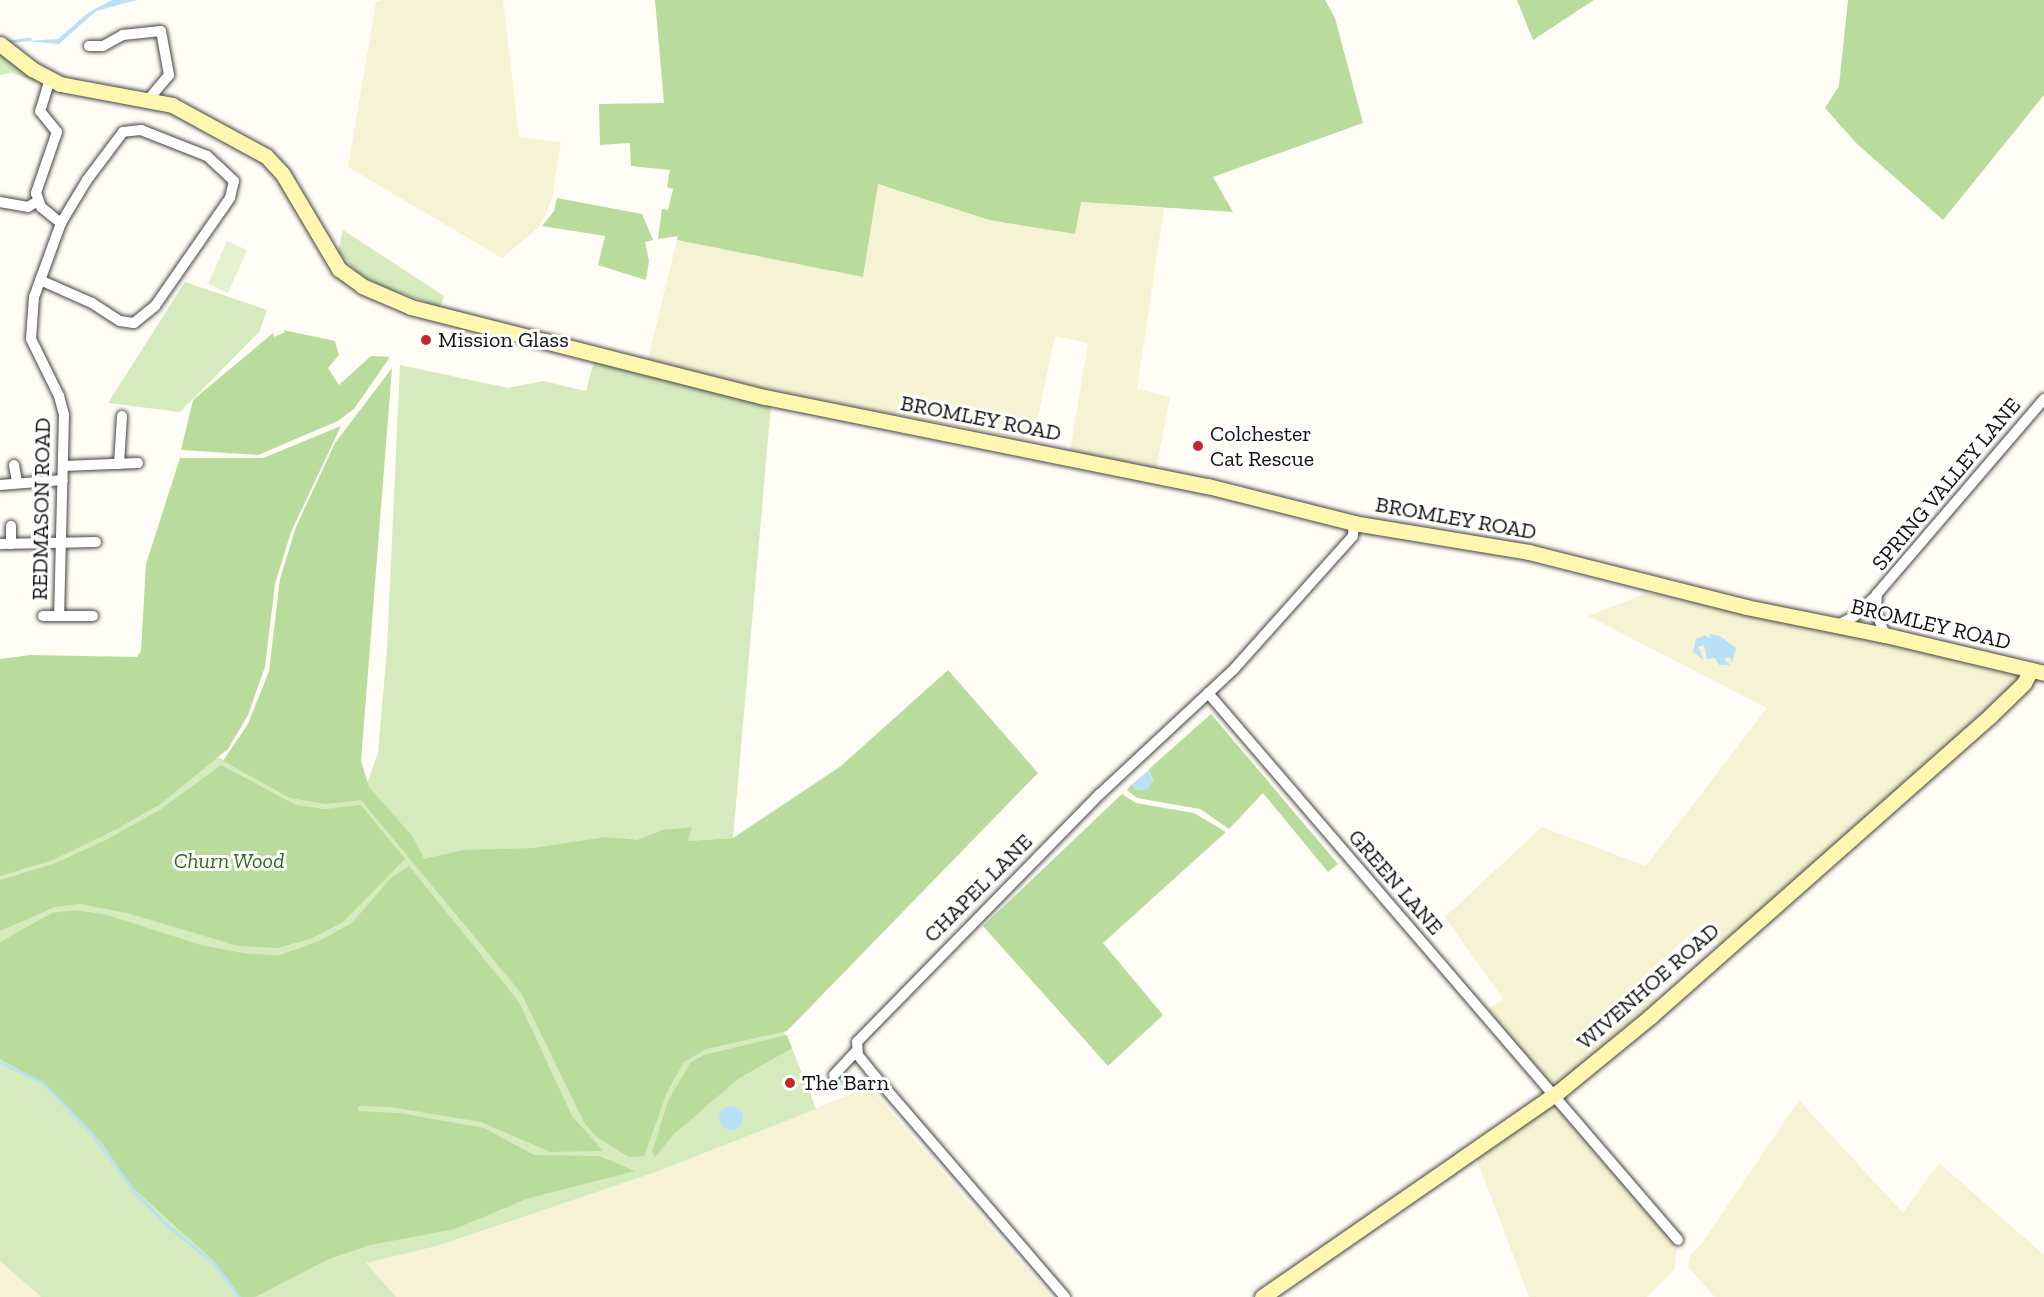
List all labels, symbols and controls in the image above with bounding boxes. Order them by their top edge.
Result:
place label: Mission Glass [438,327,569,353]
marker: Mission Glass [419,333,433,347]
street label: BROMLEY ROAD [898,389,1064,447]
street label: SPRING VALLEY LANE [1866,392,2026,576]
street label: REDMASON ROAD [26,417,56,601]
place label: Colchester Cat Rescue [1210,420,1314,472]
marker: Colchester Cat Rescue [1191,439,1205,453]
street label: BROMLEY ROAD [1373,491,1539,545]
street label: BROMLEY ROAD [1848,593,2014,655]
street label: GREEN LANE [1343,824,1449,940]
street label: CHAPEL LANE [918,828,1038,948]
park label: Churn Wood [173,848,285,874]
street label: WIVENHOE ROAD [1572,917,1724,1055]
place label: The Barn [802,1070,889,1096]
marker: The Barn [783,1076,797,1090]

